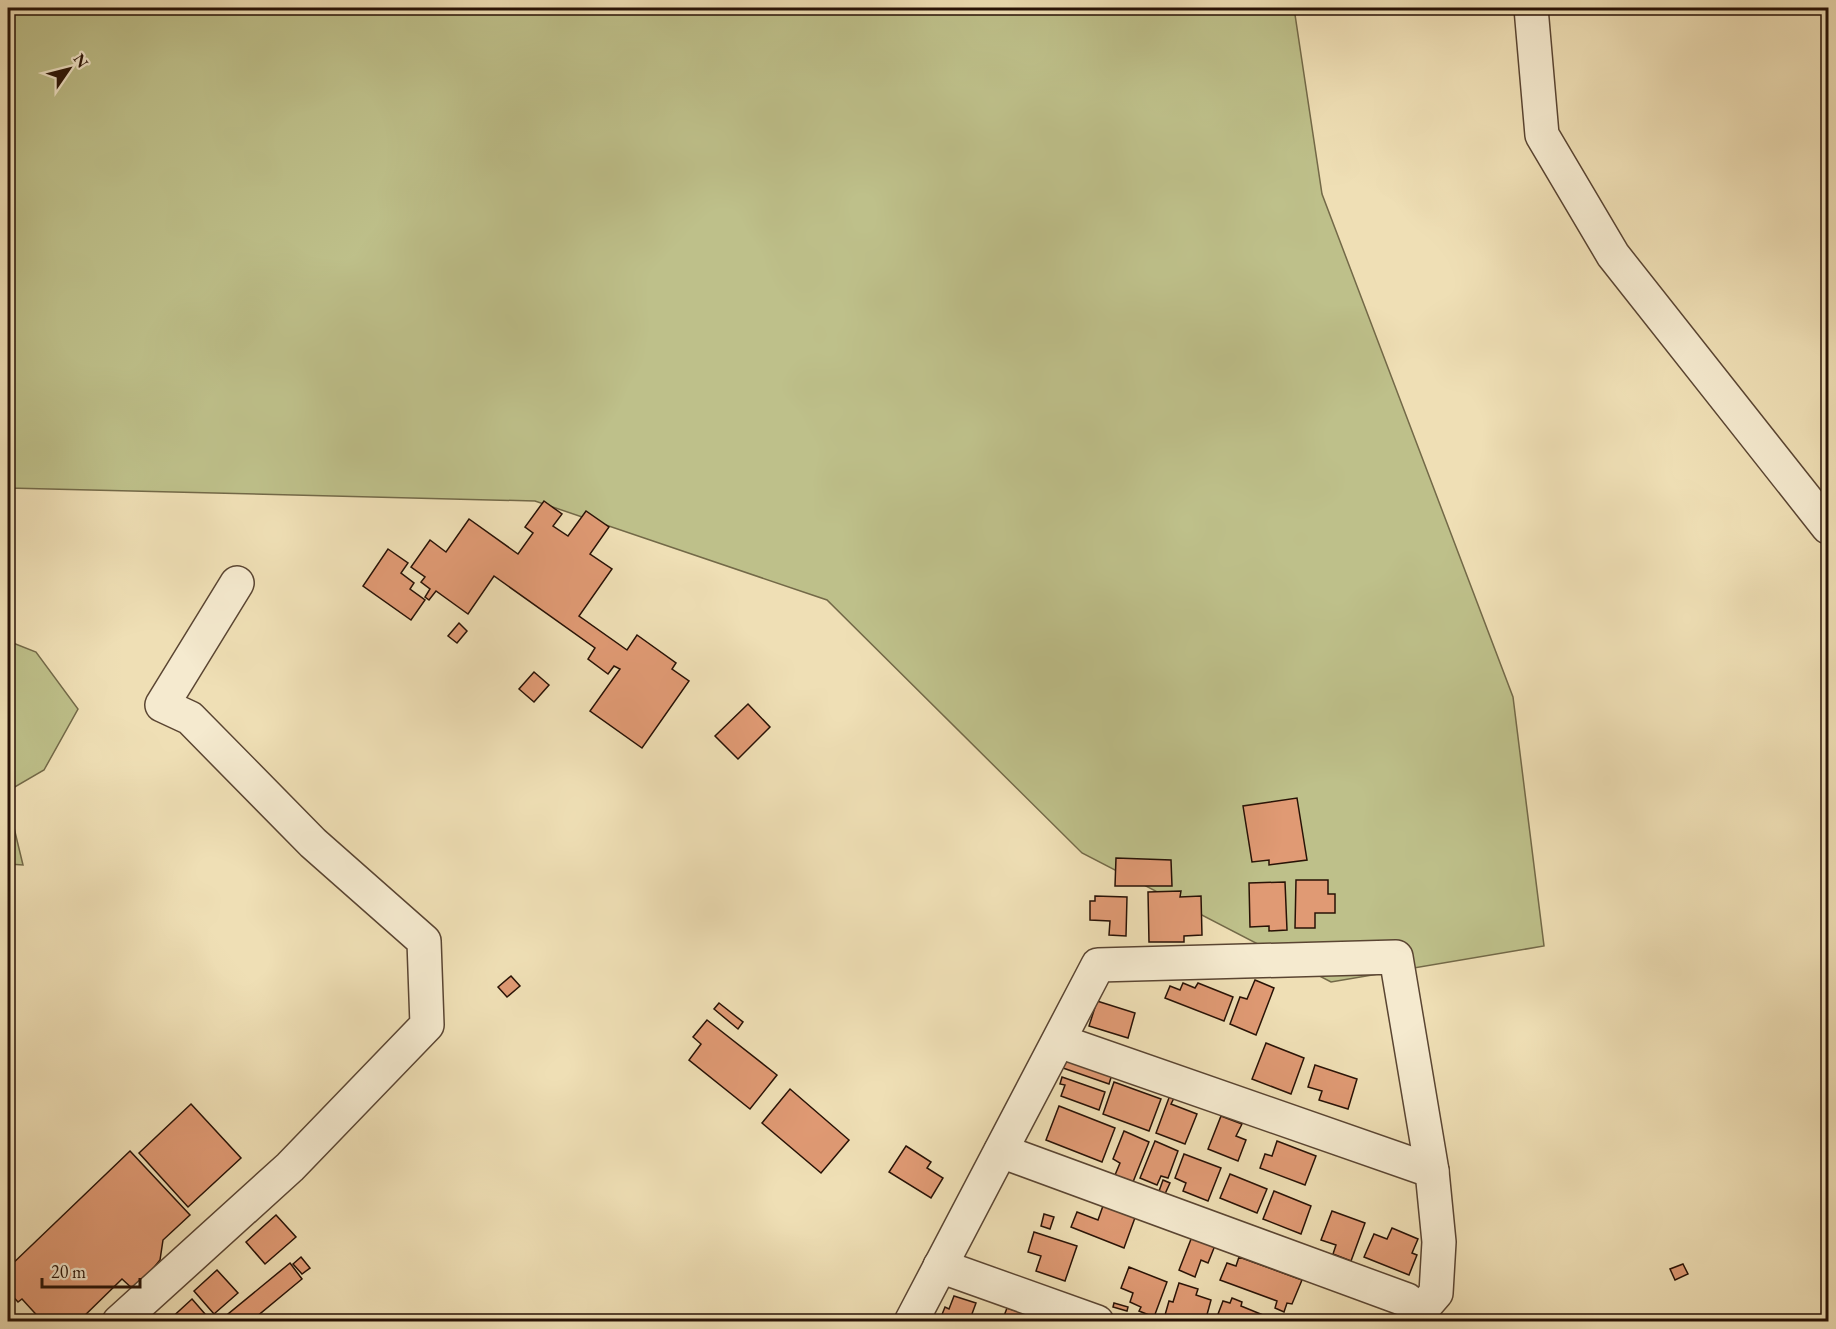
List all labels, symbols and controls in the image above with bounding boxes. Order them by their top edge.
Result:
north arrow [39,39,99,99]
text: N [69,49,93,72]
scale bar [42,1251,140,1289]
text: 20 m [51,1260,86,1283]

